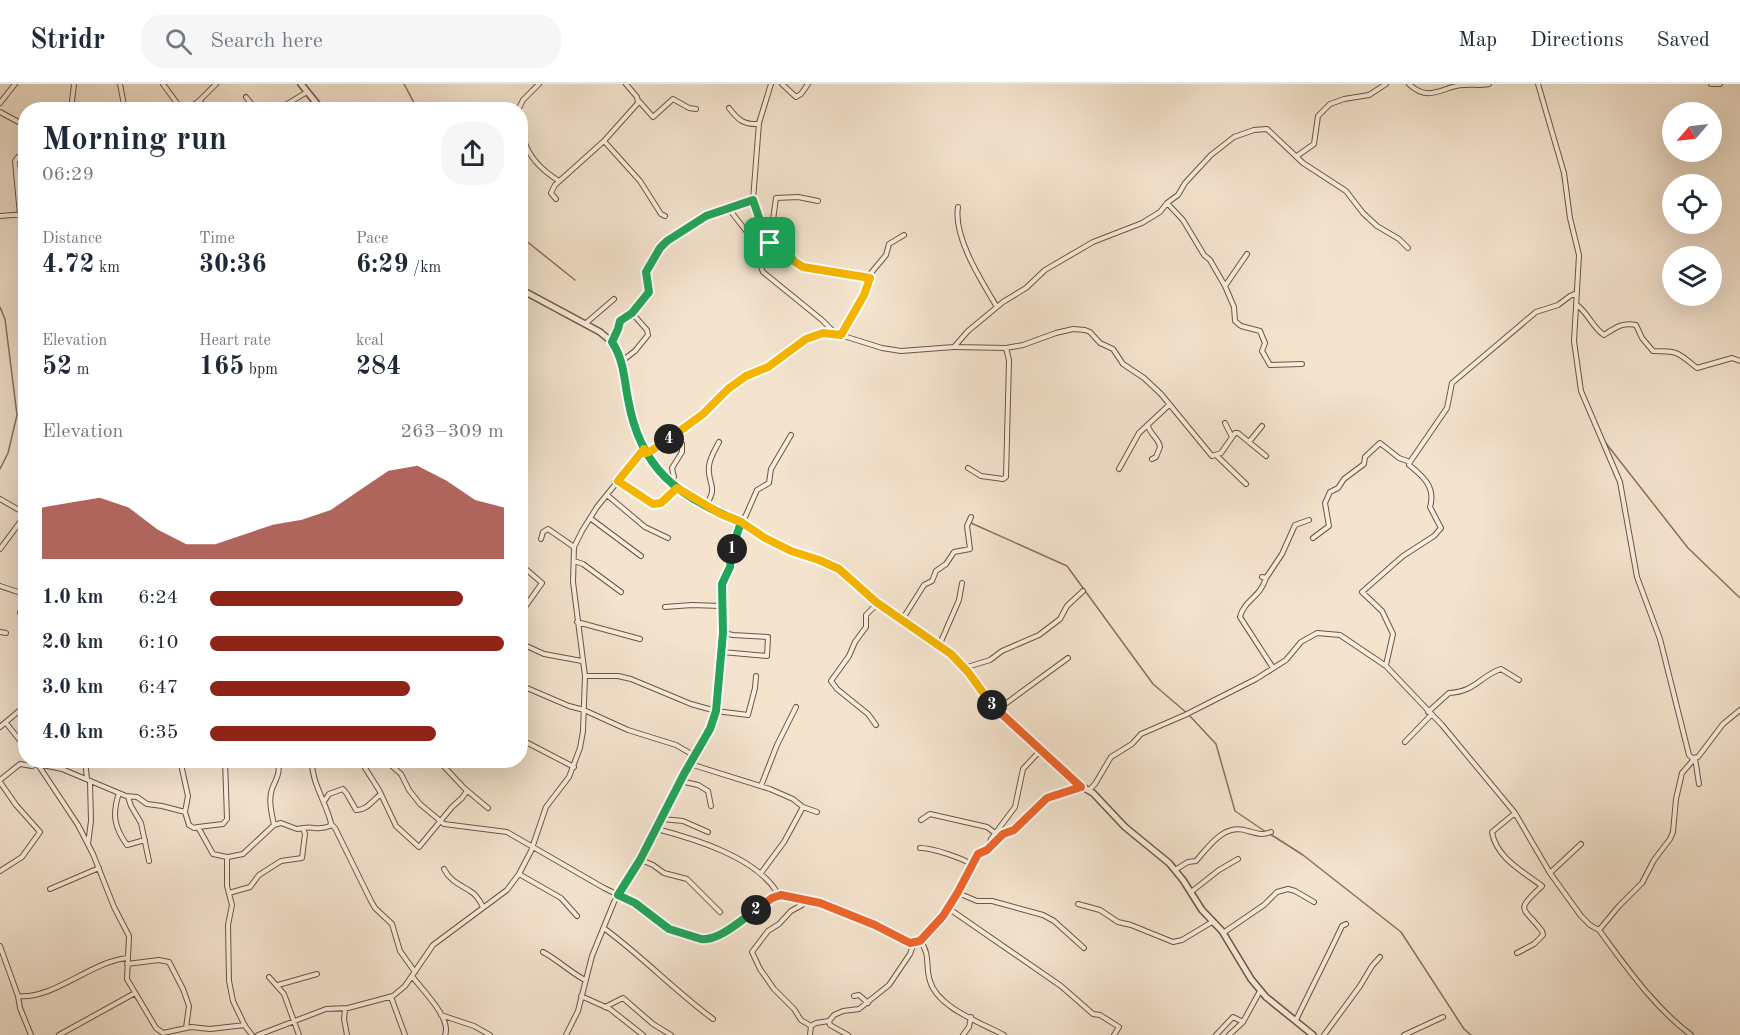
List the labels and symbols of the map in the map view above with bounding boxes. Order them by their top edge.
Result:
north arrow [1662,102,1722,162]
pin [744,217,795,268]
pin: 4 [654,424,684,454]
pin: 1 [717,534,747,564]
pin: 3 [977,690,1007,720]
pin: 2 [741,895,771,925]

